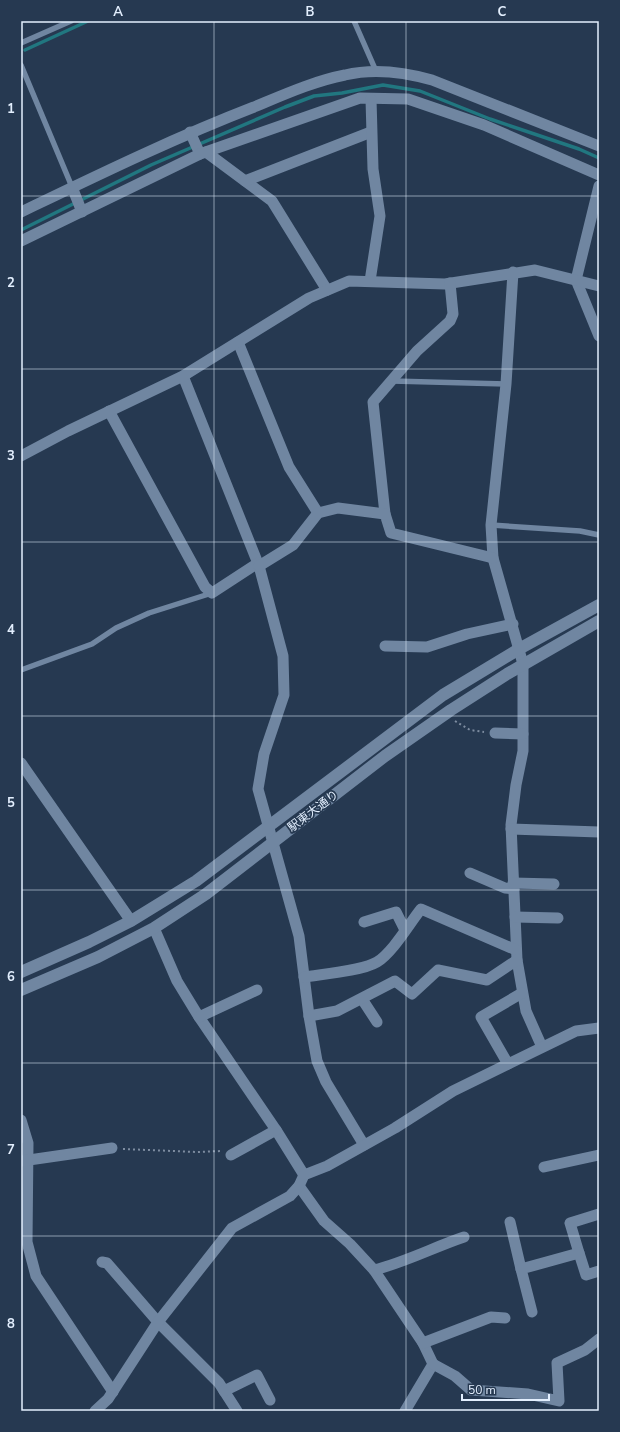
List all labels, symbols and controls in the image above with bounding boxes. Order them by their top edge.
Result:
text: A [113,3,123,21]
text: B [306,3,315,21]
text: C [498,3,507,21]
text: 1 [7,100,15,118]
text: 2 [7,274,15,292]
text: 3 [7,447,15,465]
text: 4 [7,621,15,639]
street label: 駅東大通り [284,787,342,835]
text: 5 [7,794,15,812]
text: 6 [7,968,15,986]
text: 7 [7,1141,15,1159]
text: 8 [7,1315,15,1333]
scale bar [462,1376,549,1402]
text: 50 m [468,1382,496,1398]

